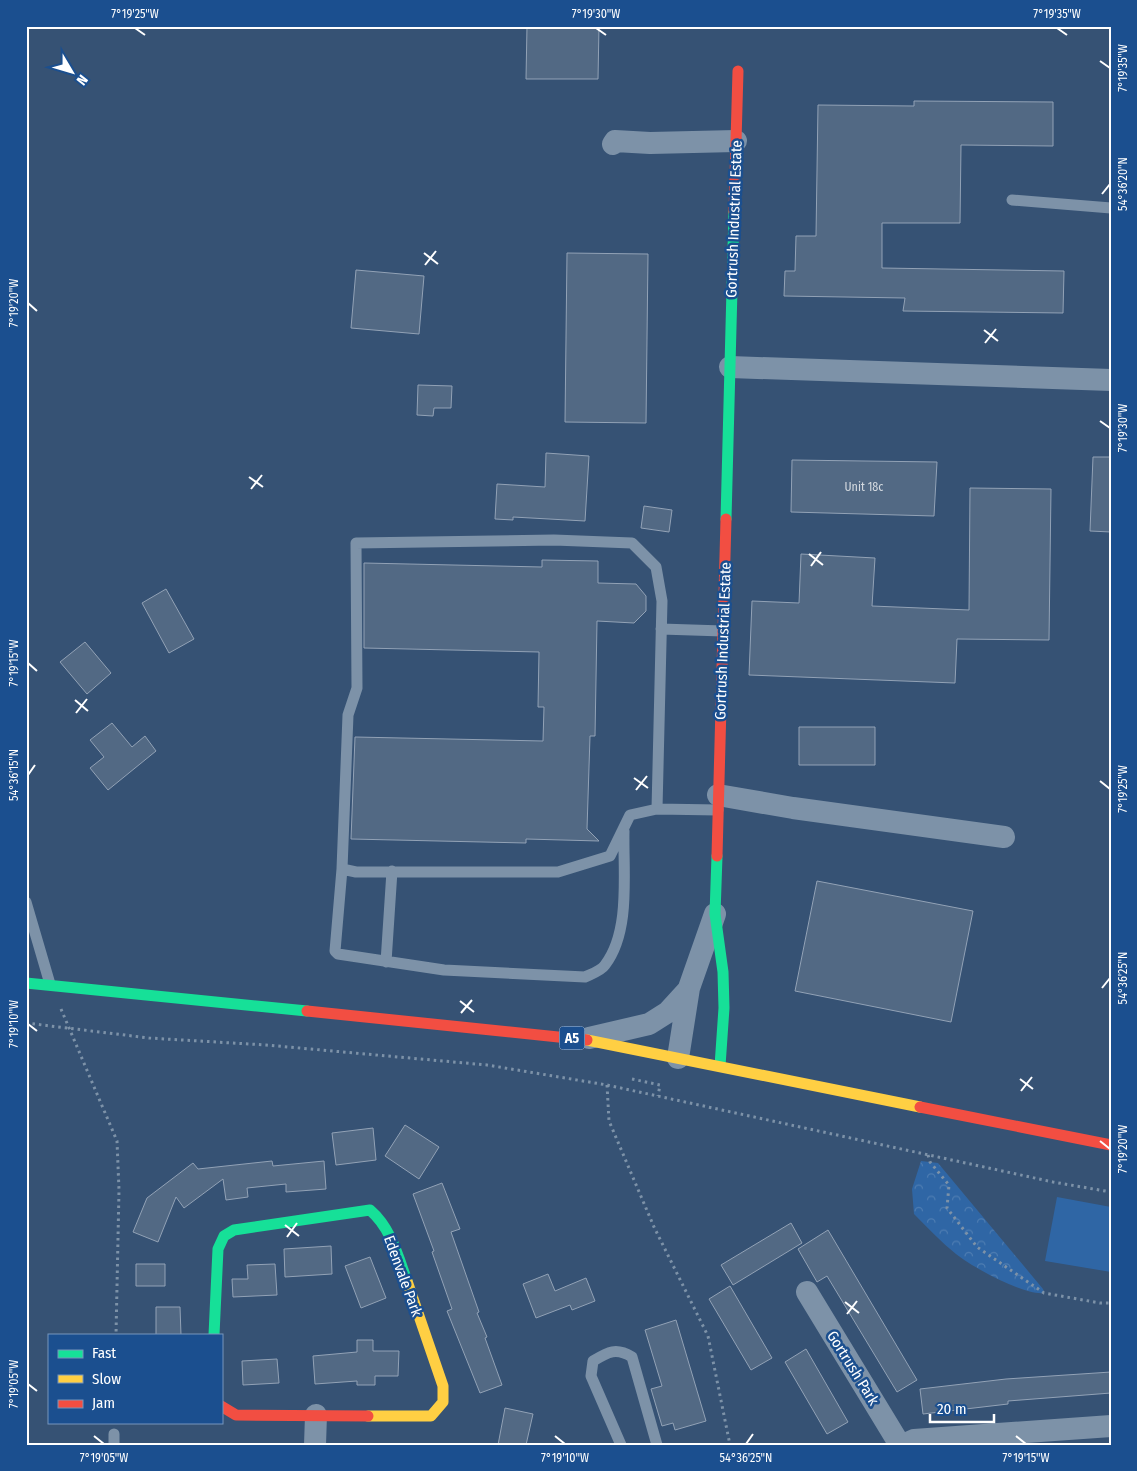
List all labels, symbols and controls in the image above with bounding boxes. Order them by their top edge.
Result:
text: 7°19'25"W [111,7,159,21]
text: 7°19'30"W [572,7,620,21]
text: 7°19'35"W [1033,7,1081,21]
text: 7°19'35"W [1116,44,1130,92]
north arrow [48,48,98,98]
text: N [73,71,91,88]
street label: Gortrush Industrial Estate [722,140,746,298]
text: 54°36'20"N [1116,157,1130,211]
text: 7°19'20"W [7,279,21,327]
text: 7°19'30"W [1116,404,1130,452]
house number: Unit 18c [845,480,883,494]
street label: Gortrush Industrial Estate [711,562,735,720]
text: 7°19'15"W [7,640,21,686]
text: 54°36'15"N [7,749,21,801]
text: 7°19'25"W [1116,765,1130,813]
text: 54°36'25"N [1116,952,1130,1004]
text: 7°19'10"W [7,1000,21,1048]
road number: A5 [560,1026,584,1050]
text: 7°19'20"W [1116,1125,1130,1173]
street label: Edenvale Park [380,1233,426,1319]
street label: Gortrush Park [823,1328,883,1408]
legend [48,1334,222,1424]
text: Fast [92,1344,116,1362]
text: 7°19'05"W [7,1360,21,1408]
text: Slow [92,1370,121,1388]
scale bar [930,1391,993,1423]
text: Jam [92,1394,115,1412]
text: 20 m [937,1400,967,1418]
text: 7°19'05"W [80,1451,128,1465]
text: 7°19'10"W [541,1451,589,1465]
text: 54°36'25"N [720,1451,772,1465]
text: 7°19'15"W [1003,1451,1049,1465]

